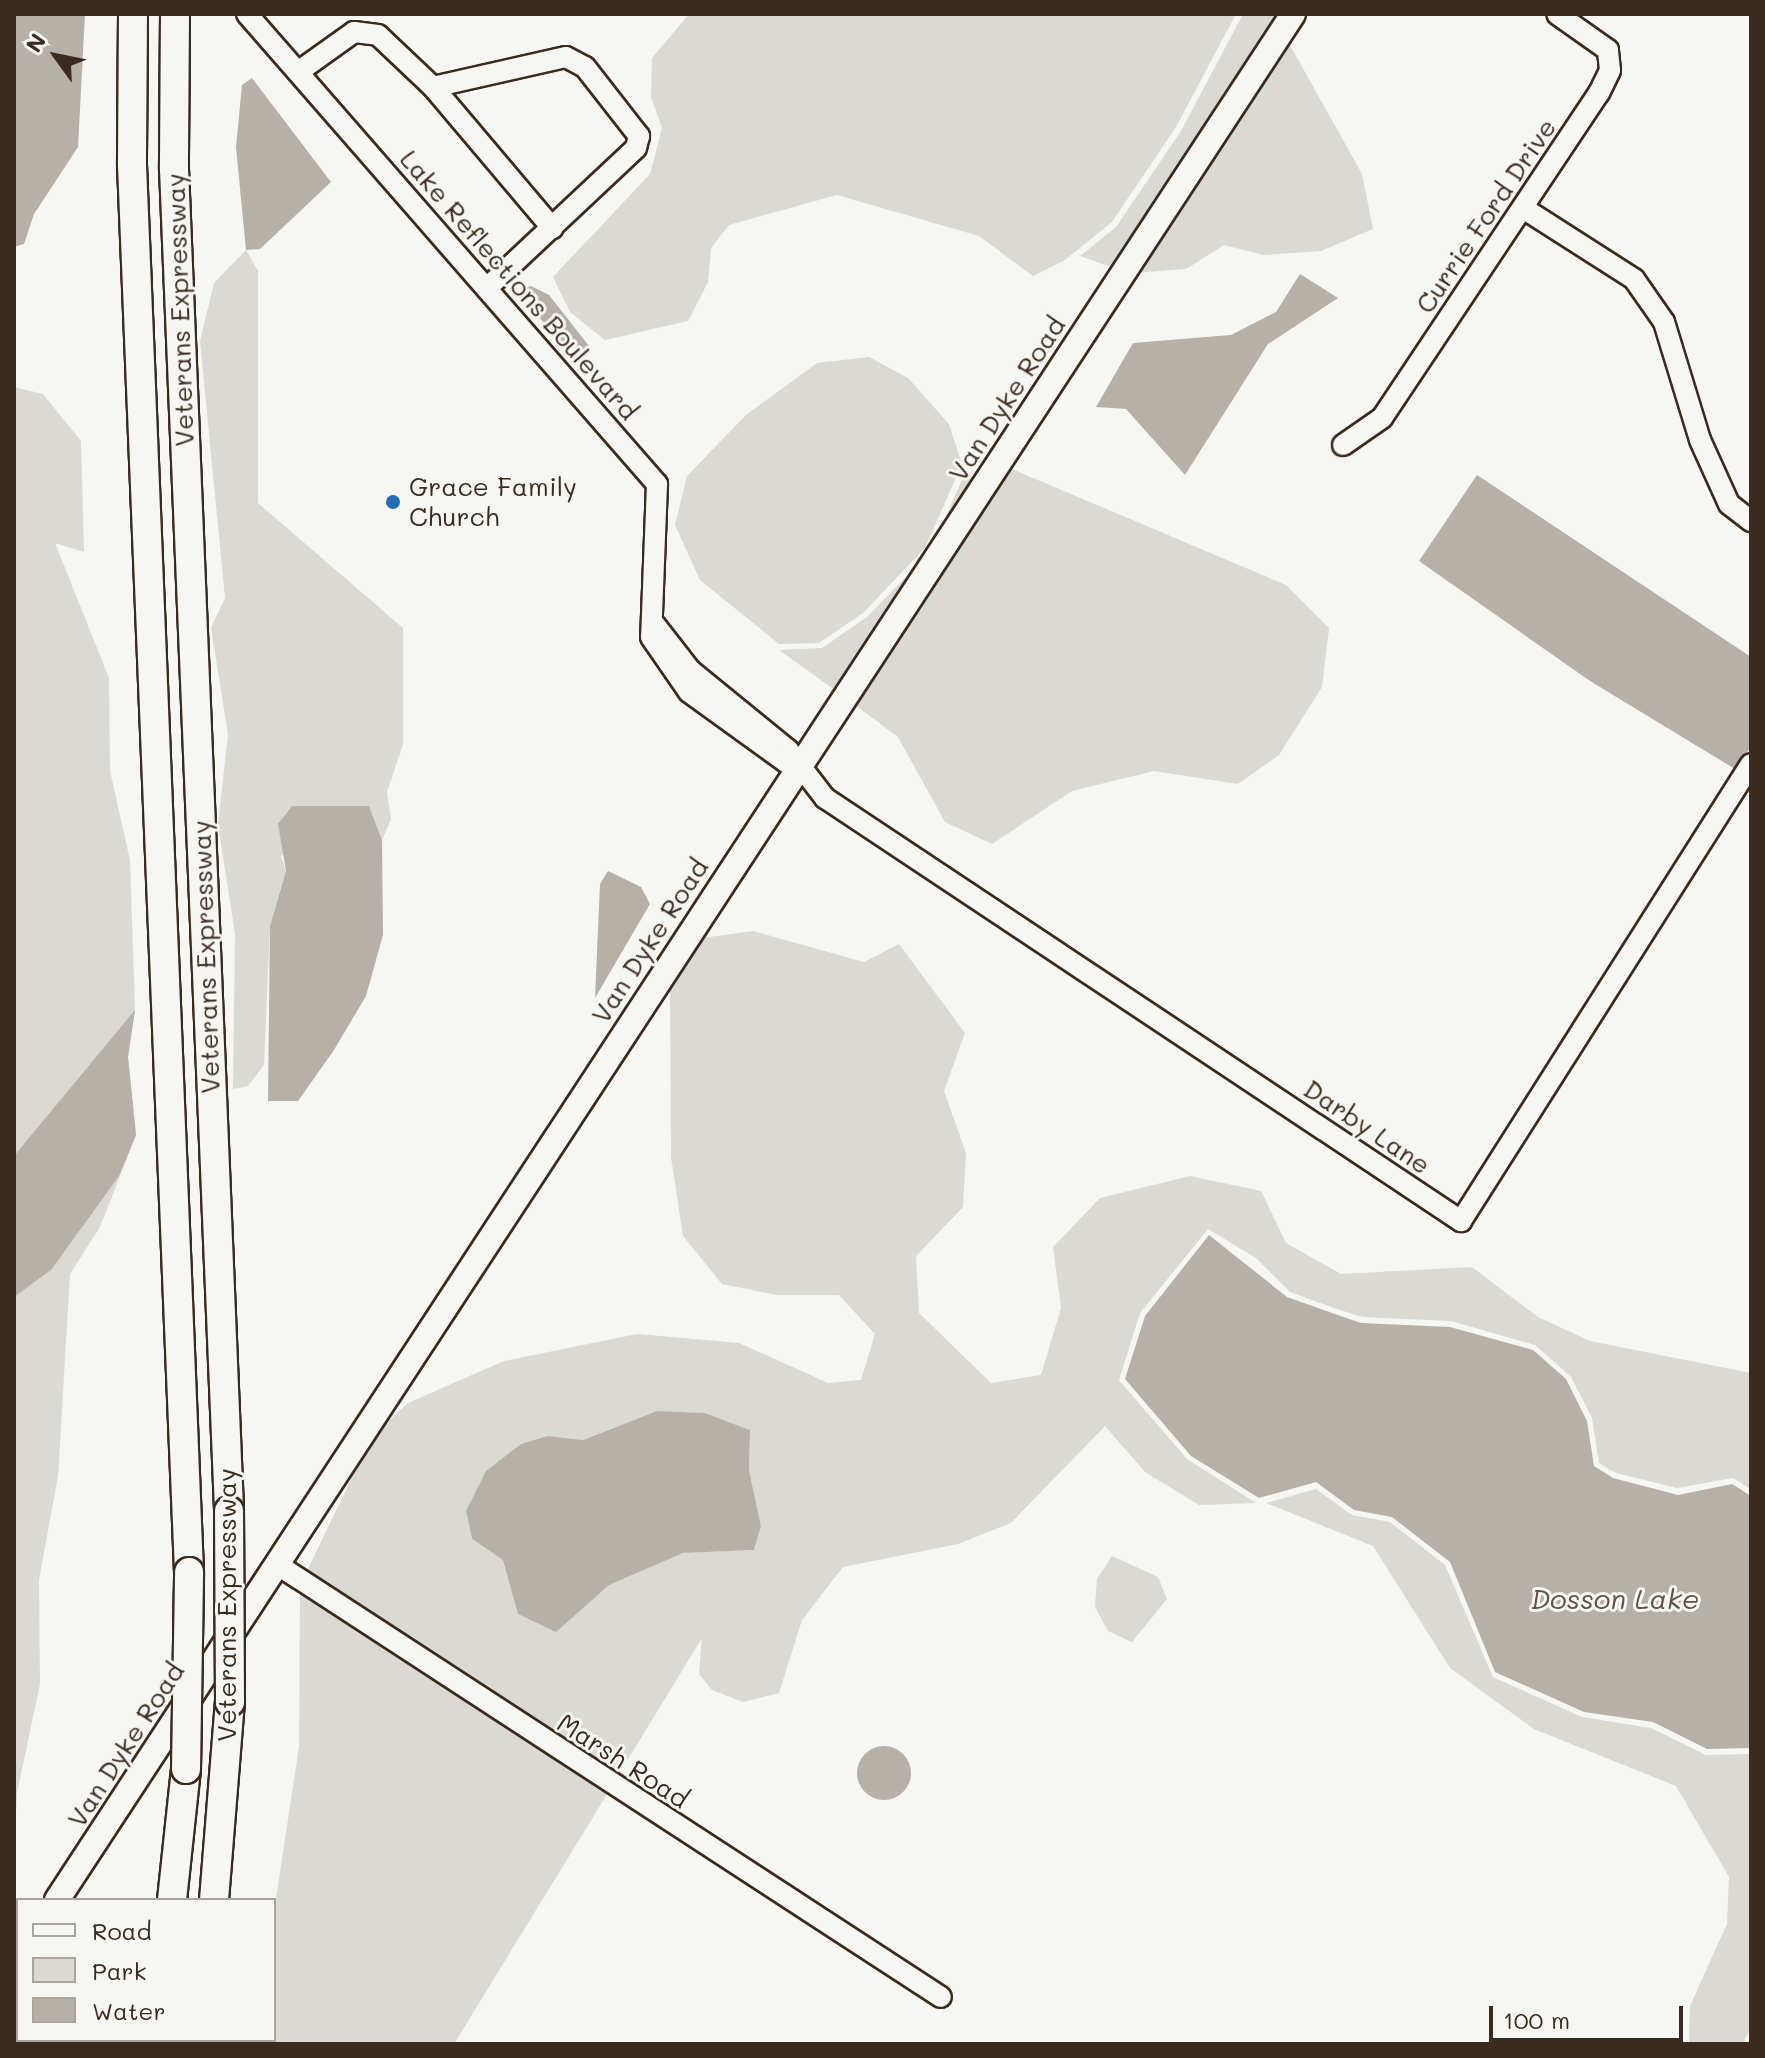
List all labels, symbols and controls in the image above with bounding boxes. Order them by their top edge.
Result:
north arrow [16,16,96,96]
text: N [19,28,52,58]
street label: Currie Ford Drive [1409,113,1563,319]
street label: Lake Reflections Boulevard [393,144,645,426]
street label: Veterans Expressway [160,173,200,447]
street label: Van Dyke Road [942,311,1072,487]
place label: Grace Family Church [409,471,577,532]
marker: Grace Family Church [384,493,402,511]
street label: Veterans Expressway [186,820,226,1094]
street label: Van Dyke Road [585,853,715,1029]
street label: Darby Lane [1298,1073,1436,1181]
street label: Veterans Expressway [211,1468,243,1742]
water label: Dosson Lake [1531,1581,1699,1615]
street label: Van Dyke Road [61,1657,191,1833]
street label: Marsh Road [551,1707,695,1815]
legend [16,1898,276,2042]
text: Road [92,1915,152,1946]
text: Park [92,1955,146,1986]
scale bar [1493,1990,1687,2040]
text: Water [92,1995,166,2026]
text: 100 m [1503,2004,1570,2035]

